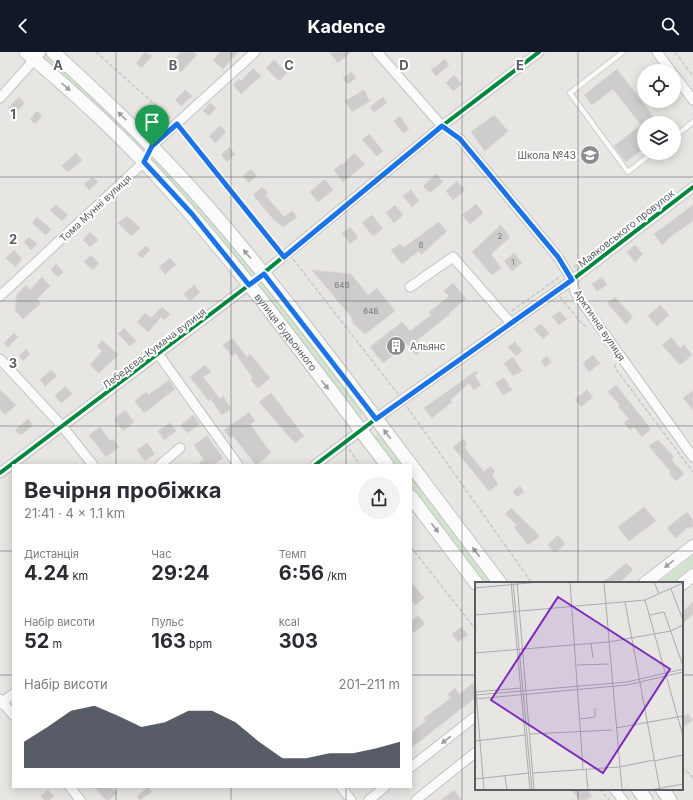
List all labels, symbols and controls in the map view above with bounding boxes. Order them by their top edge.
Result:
icon: back [12,15,34,37]
icon: search [659,15,681,37]
text: Kadence [308,16,386,37]
text: A [53,57,63,73]
text: B [169,57,178,73]
text: C [284,57,294,73]
text: D [399,57,409,73]
text: E [516,57,524,73]
map controls [637,64,681,160]
button: locate [637,64,681,108]
one-way arrow [61,82,70,91]
pin [135,105,169,146]
text: 1 [10,106,16,122]
one-way arrow [117,111,127,121]
icon: arrive [141,111,163,133]
button: layers [637,116,681,160]
school or university icon: Школа №43 [579,144,601,166]
place label: Школа №43 [517,149,576,161]
street label: Тома Мунні вулиця [57,172,133,244]
street label: Маяковського провулок [576,186,677,269]
text: 2 [9,231,17,247]
house number: 2 [498,231,503,241]
house number: 8 [419,240,424,250]
one-way arrow [243,249,252,259]
house number: 1 [511,257,515,267]
house number: 64В [334,280,350,290]
street label: Арктична вулиця [572,287,628,363]
street label: вулиця Будьонного [252,291,320,373]
street label: Лебедєва-Кумача вулиця [100,305,208,391]
house number: 64Б [363,306,379,316]
building icon: Альянс [385,335,407,357]
place label: Альянс [410,340,446,352]
text: 3 [9,355,17,371]
one-way arrow [321,379,330,390]
one-way arrow [383,428,392,439]
text: Вечірня пробіжка [24,477,221,503]
button: share [358,477,400,519]
text: 21:41 · 4 × 1.1 km [24,505,125,521]
one-way arrow [430,522,439,533]
one-way arrow [472,546,480,557]
text: Дистанція [24,547,79,561]
text: Час [151,547,172,561]
text: Темп [279,547,306,561]
one-way arrow [664,560,675,569]
text: 4.24 [24,561,69,585]
text: 29:24 [151,561,209,585]
text: 6:56 [279,561,324,585]
text: km [69,569,88,583]
text: /km [324,569,347,583]
inset map [475,582,683,790]
text: Набір висоти [24,615,95,629]
text: Пульс [151,615,184,629]
text: kcal [279,615,300,629]
text: 52 [24,629,49,653]
text: 163 [151,629,186,653]
text: 303 [279,629,318,653]
text: m [49,637,62,651]
text: bpm [186,637,212,651]
text: Набір висоти [24,676,108,692]
text: 201–211 m [339,676,400,692]
one-way arrow [440,736,451,744]

